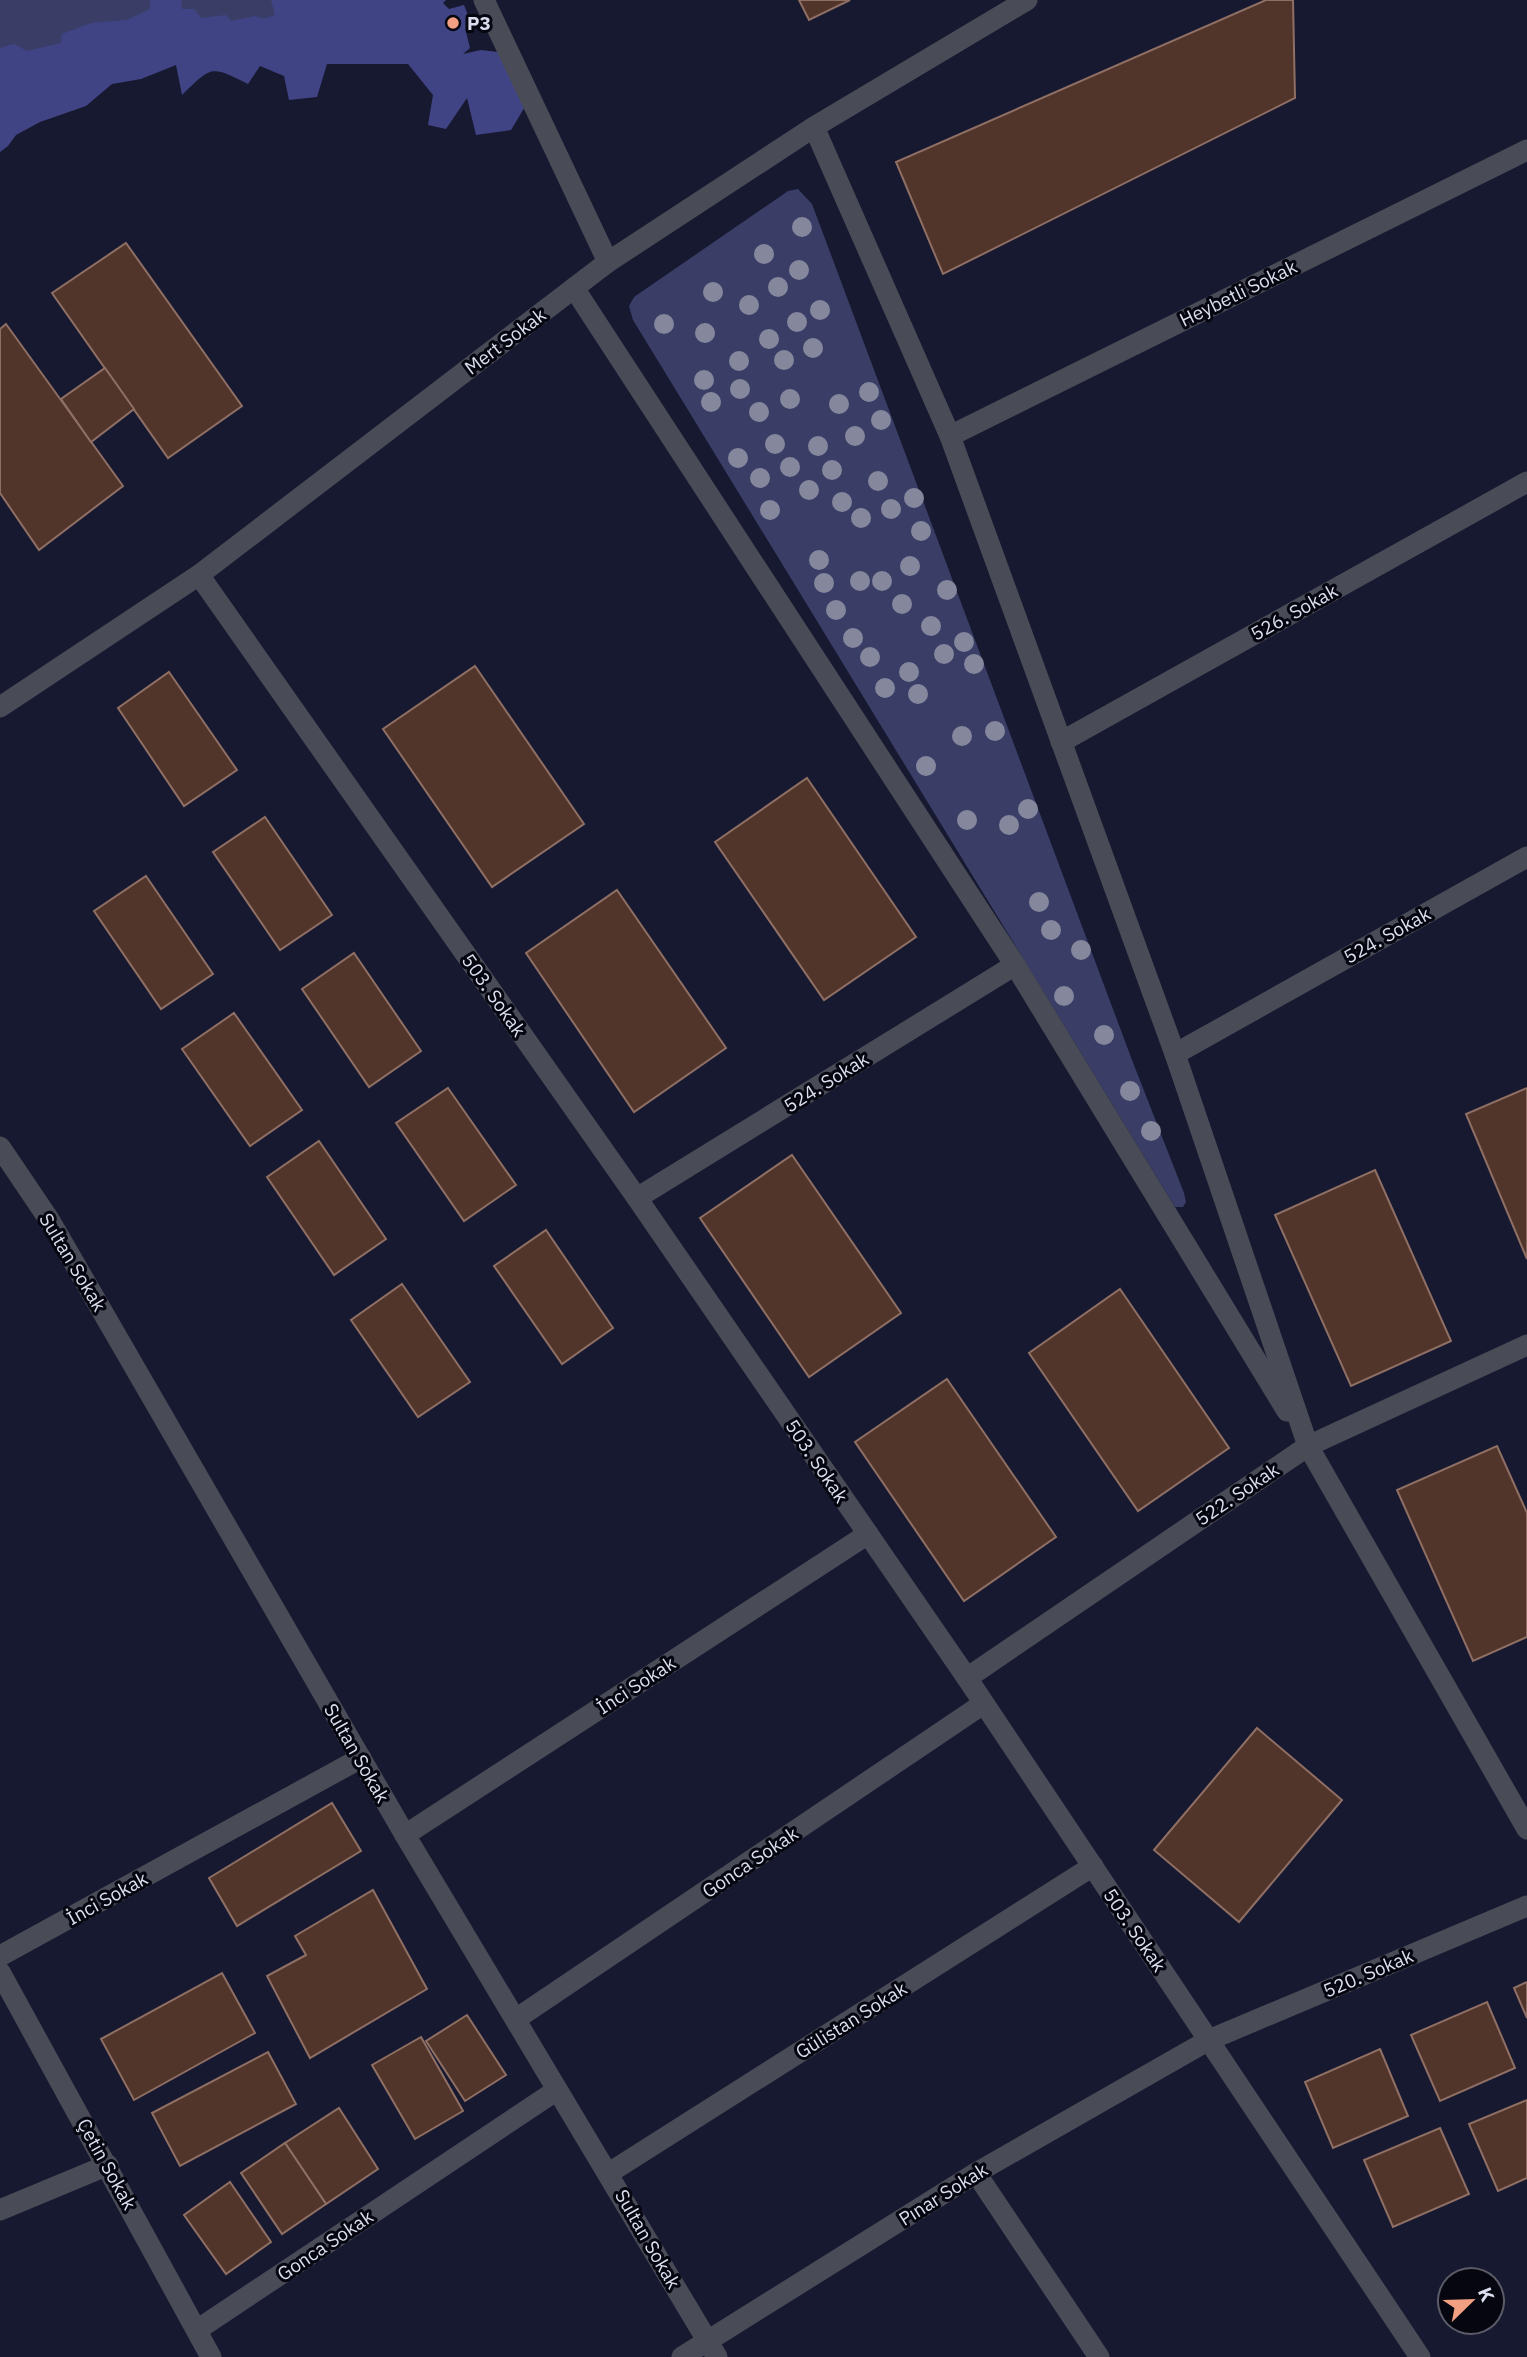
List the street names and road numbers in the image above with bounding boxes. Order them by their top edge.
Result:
street label: Heybetli Sokak [1175,254,1301,332]
street label: Mert Sokak [460,303,550,379]
street label: 526. Sokak [1246,578,1342,646]
street label: 524. Sokak [1339,901,1435,969]
street label: 503. Sokak [457,949,531,1041]
street label: 524. Sokak [779,1046,873,1118]
street label: Sultan Sokak [34,1208,112,1316]
street label: 503. Sokak [780,1415,854,1507]
street label: 522. Sokak [1191,1457,1283,1531]
street label: İnci Sokak [592,1651,680,1719]
street label: Sultan Sokak [319,1699,395,1807]
street label: Gonca Sokak [697,1821,803,1903]
street label: İnci Sokak [62,1866,152,1930]
street label: 503. Sokak [1098,1884,1172,1976]
street label: 520. Sokak [1319,1943,1417,2003]
street label: Gülistan Sokak [791,1976,911,2064]
street label: Çetin Sokak [72,2114,142,2214]
street label: Pınar Sokak [894,2157,992,2231]
street label: Sultan Sokak [610,2185,686,2293]
street label: Gonca Sokak [272,2204,378,2286]

